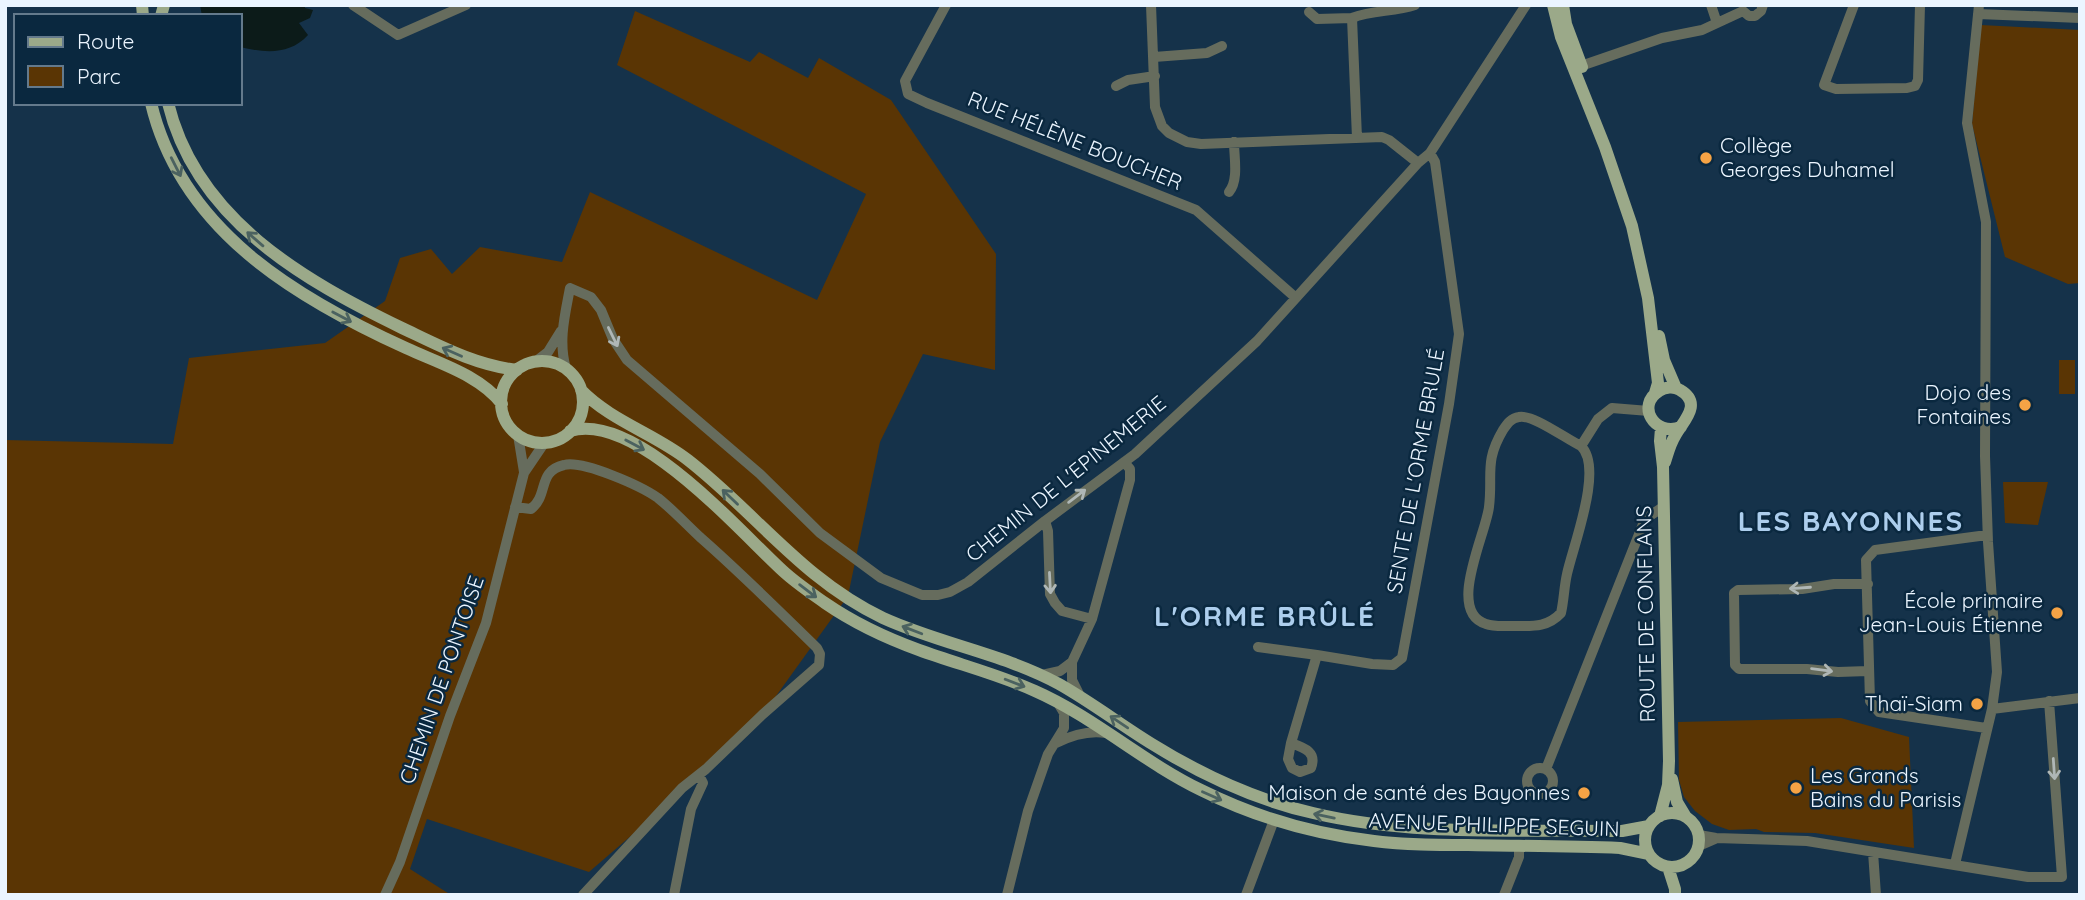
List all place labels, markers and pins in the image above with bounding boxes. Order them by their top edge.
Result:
place label: Collège Georges Duhamel [1720,132,1895,182]
marker: Collège Georges Duhamel [1698,150,1714,166]
place label: Dojo des Fontaines [1916,379,2011,429]
marker: Dojo des Fontaines [2017,397,2033,413]
place label: École primaire Jean-Louis Étienne [1859,587,2043,637]
marker: École primaire Jean-Louis Étienne [2049,605,2065,621]
place label: Thaï-Siam [1865,690,1963,716]
marker: Thaï-Siam [1969,696,1985,712]
place label: Les Grands Bains du Parisis [1810,762,1961,812]
place label: Maison de santé des Bayonnes [1268,779,1570,805]
marker: Les Grands Bains du Parisis [1788,780,1804,796]
marker: Maison de santé des Bayonnes [1576,785,1592,801]

